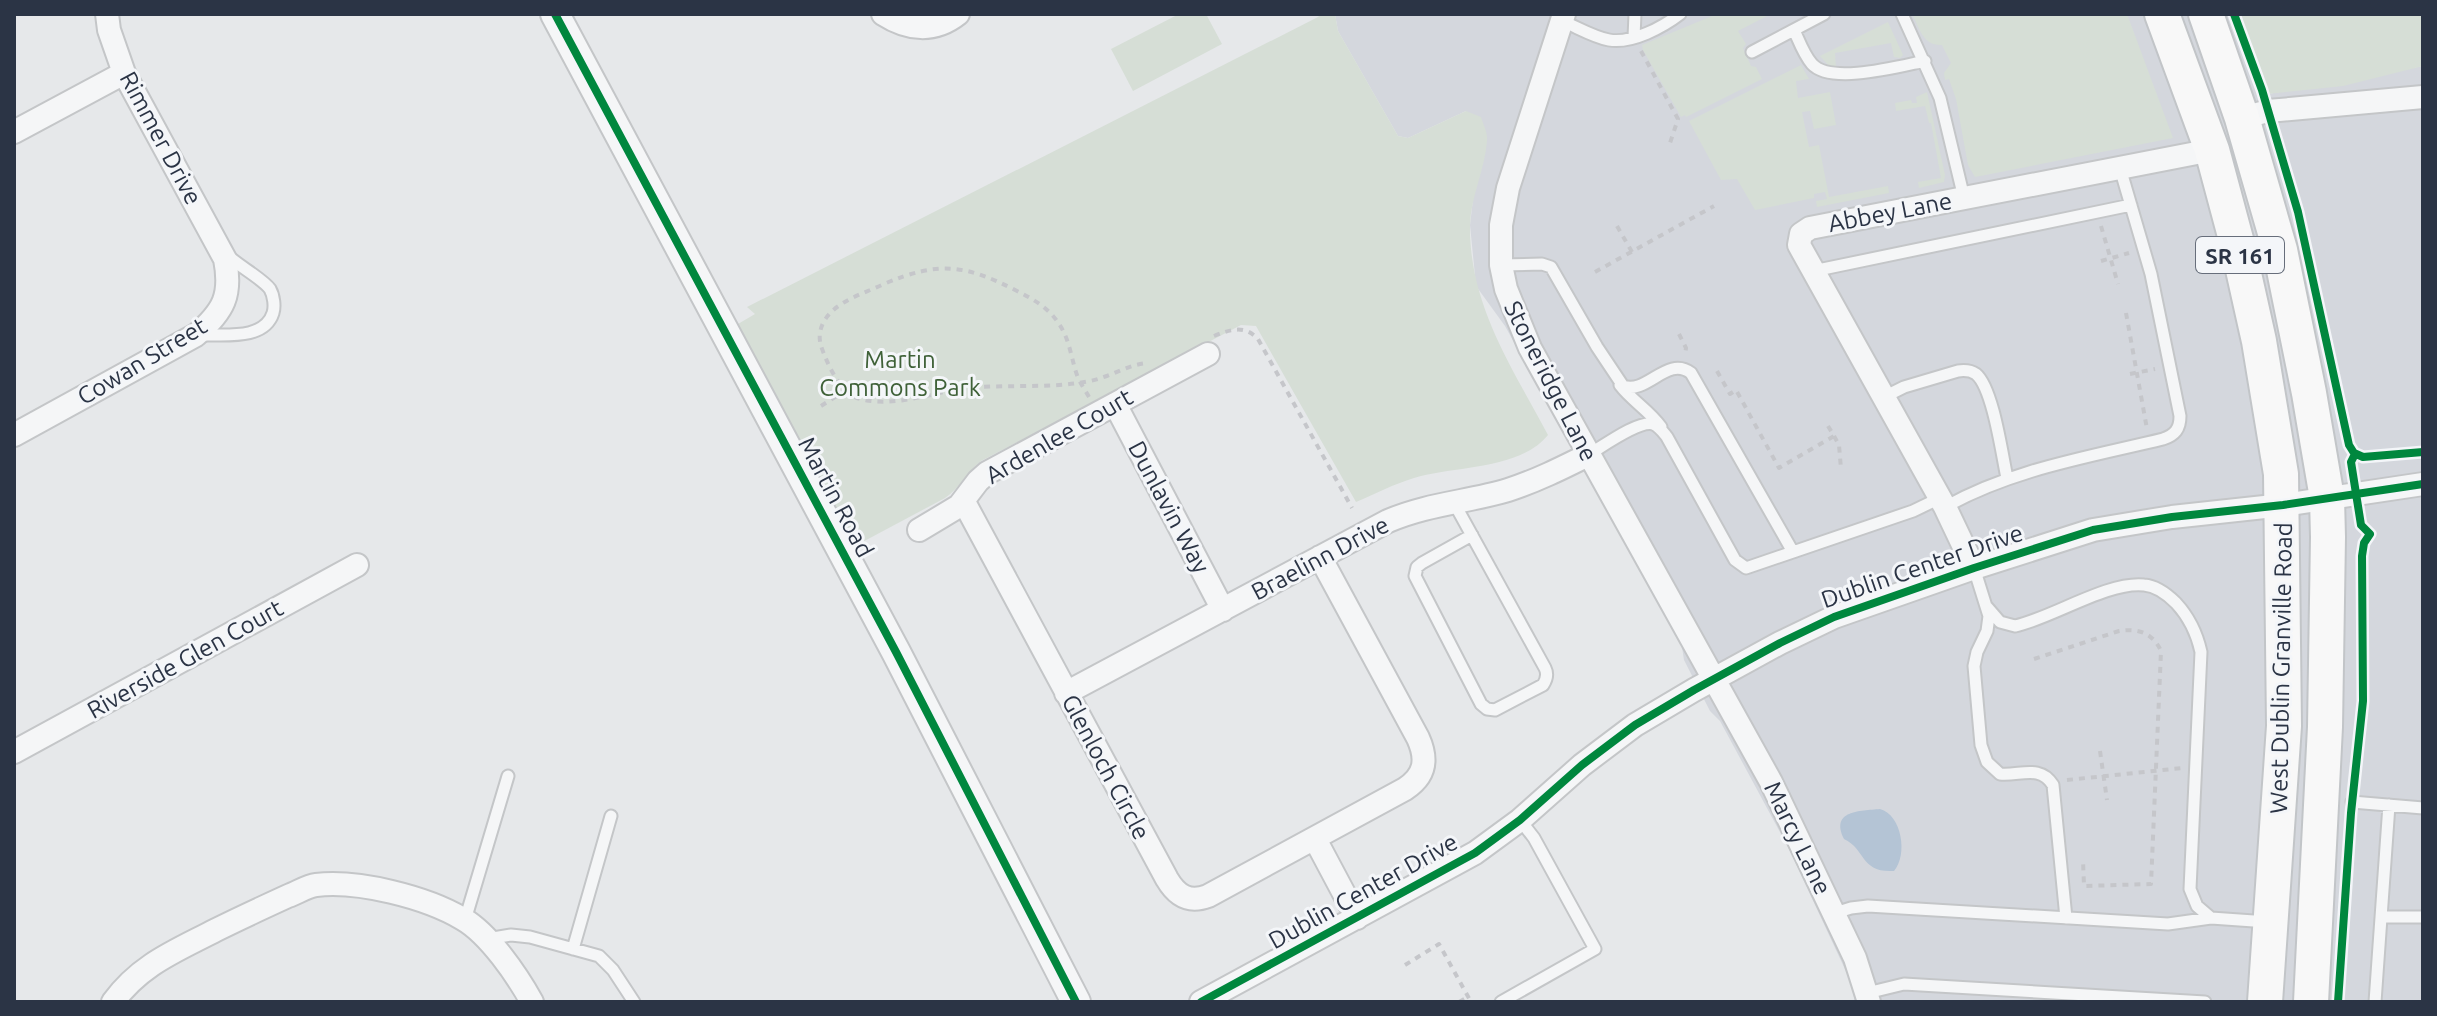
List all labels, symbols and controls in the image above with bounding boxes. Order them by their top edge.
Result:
street label: Rimmer Drive [115,67,207,209]
street label: Abbey Lane [1826,187,1954,237]
road number: SR 161 [2196,237,2284,273]
street label: Stoneridge Lane [1499,296,1603,466]
street label: Cowan Street [73,312,212,410]
park label: Martin Commons Park [819,346,981,401]
street label: Ardenlee Court [981,383,1138,489]
street label: Martin Road [793,432,879,562]
street label: Dunlavin Way [1123,436,1215,578]
street label: Braelinn Drive [1247,510,1393,606]
street label: Dublin Center Drive [1818,519,2026,613]
street label: West Dublin Granville Road [2265,522,2297,814]
street label: Riverside Glen Court [82,594,288,724]
street label: Glenloch Circle [1056,690,1156,844]
street label: Marcy Lane [1759,777,1837,899]
street label: Dublin Center Drive [1264,828,1462,954]

